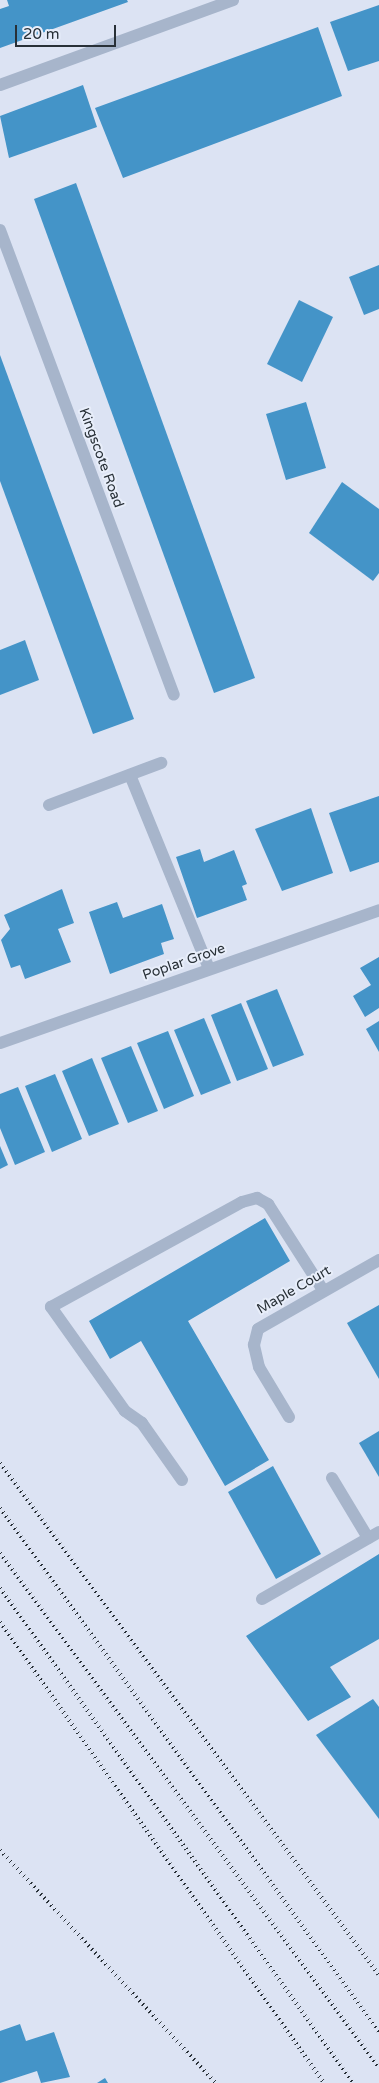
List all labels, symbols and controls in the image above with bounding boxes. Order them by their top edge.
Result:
scale bar [18,15,119,47]
text: 20 m [23,25,60,43]
street label: Kingscote Road [75,406,127,510]
street label: Poplar Grove [140,940,228,984]
street label: Maple Court [254,1262,334,1318]

